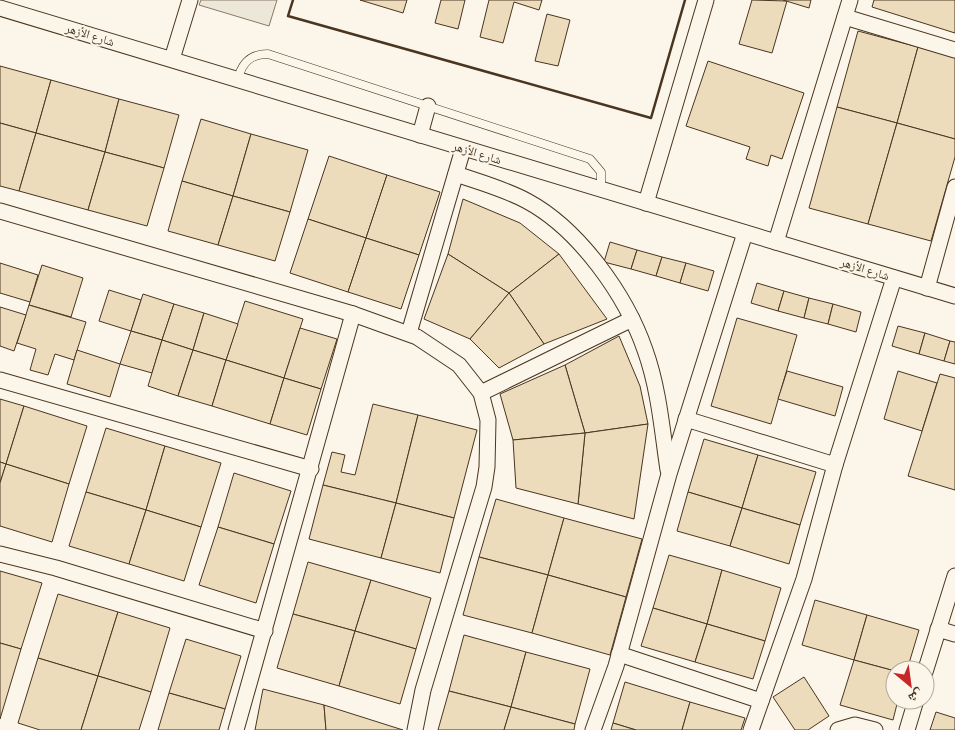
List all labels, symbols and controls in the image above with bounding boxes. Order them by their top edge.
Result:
street label: شارع الأزهر [63,21,116,50]
street label: شارع الأزهر [450,139,503,168]
street label: شارع الأزهر [838,255,891,284]
north arrow [885,660,935,710]
text: ش [905,685,927,707]

